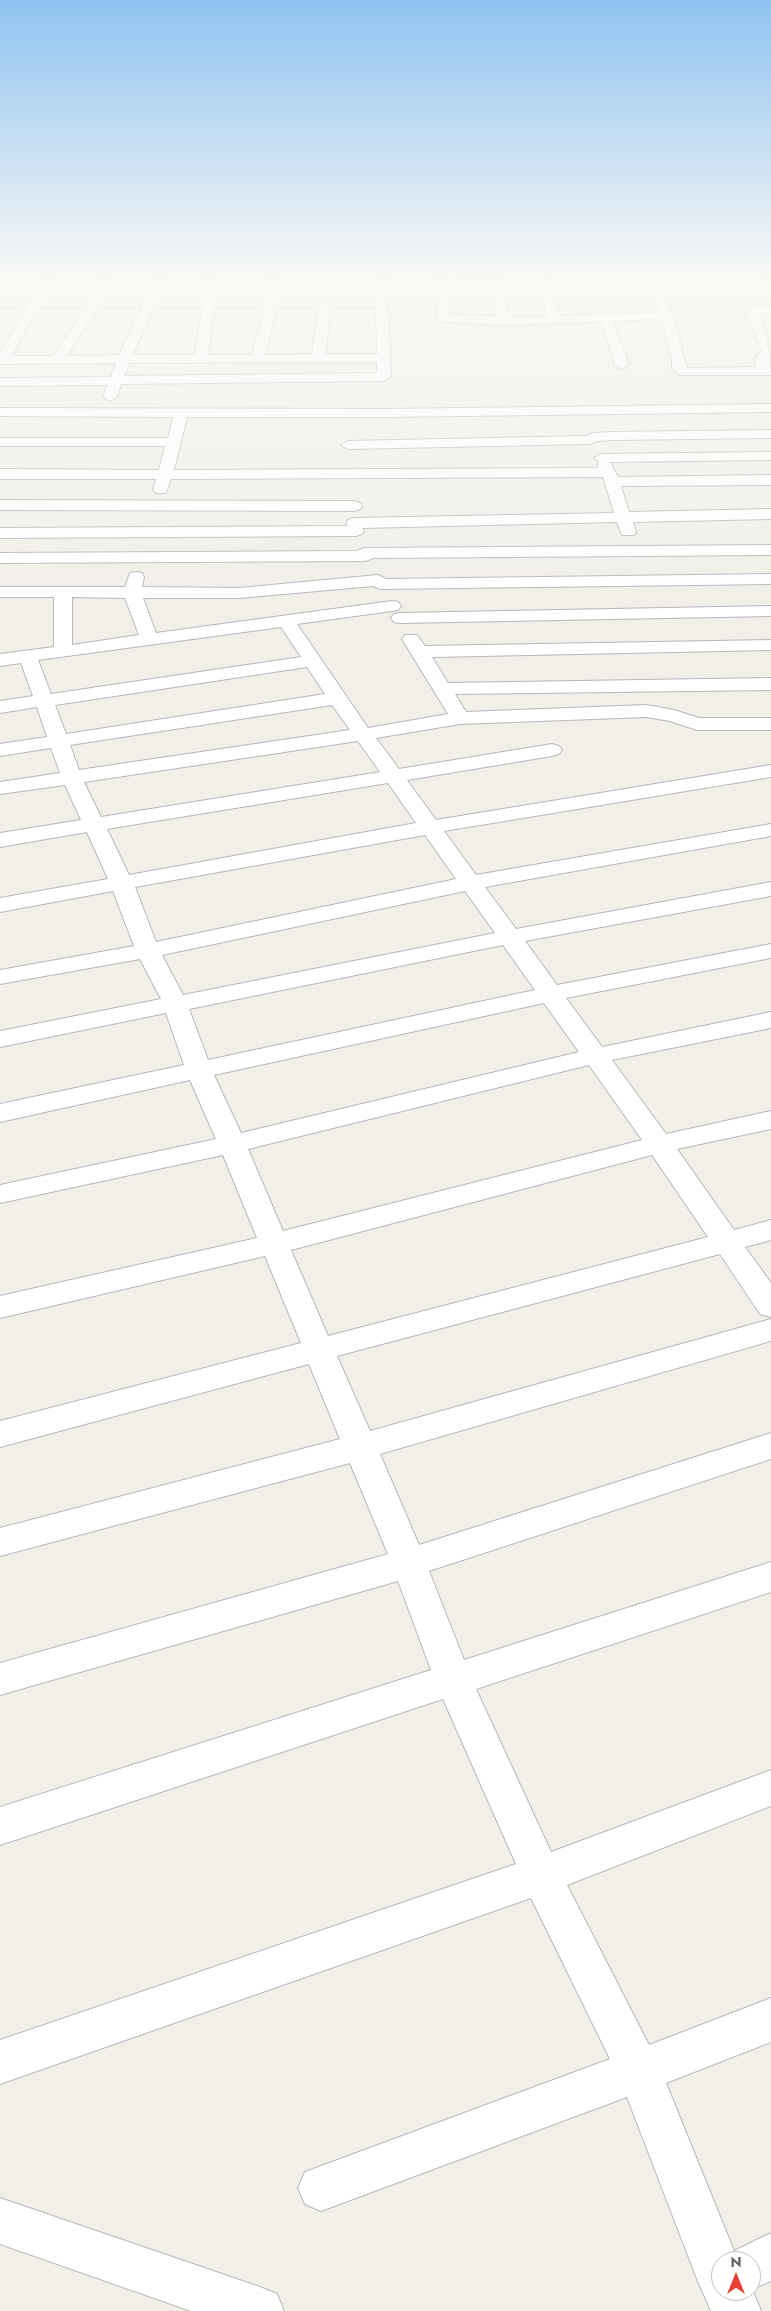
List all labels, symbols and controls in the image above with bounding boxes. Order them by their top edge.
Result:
north arrow [711,2251,761,2301]
text: N [730,2252,742,2272]

